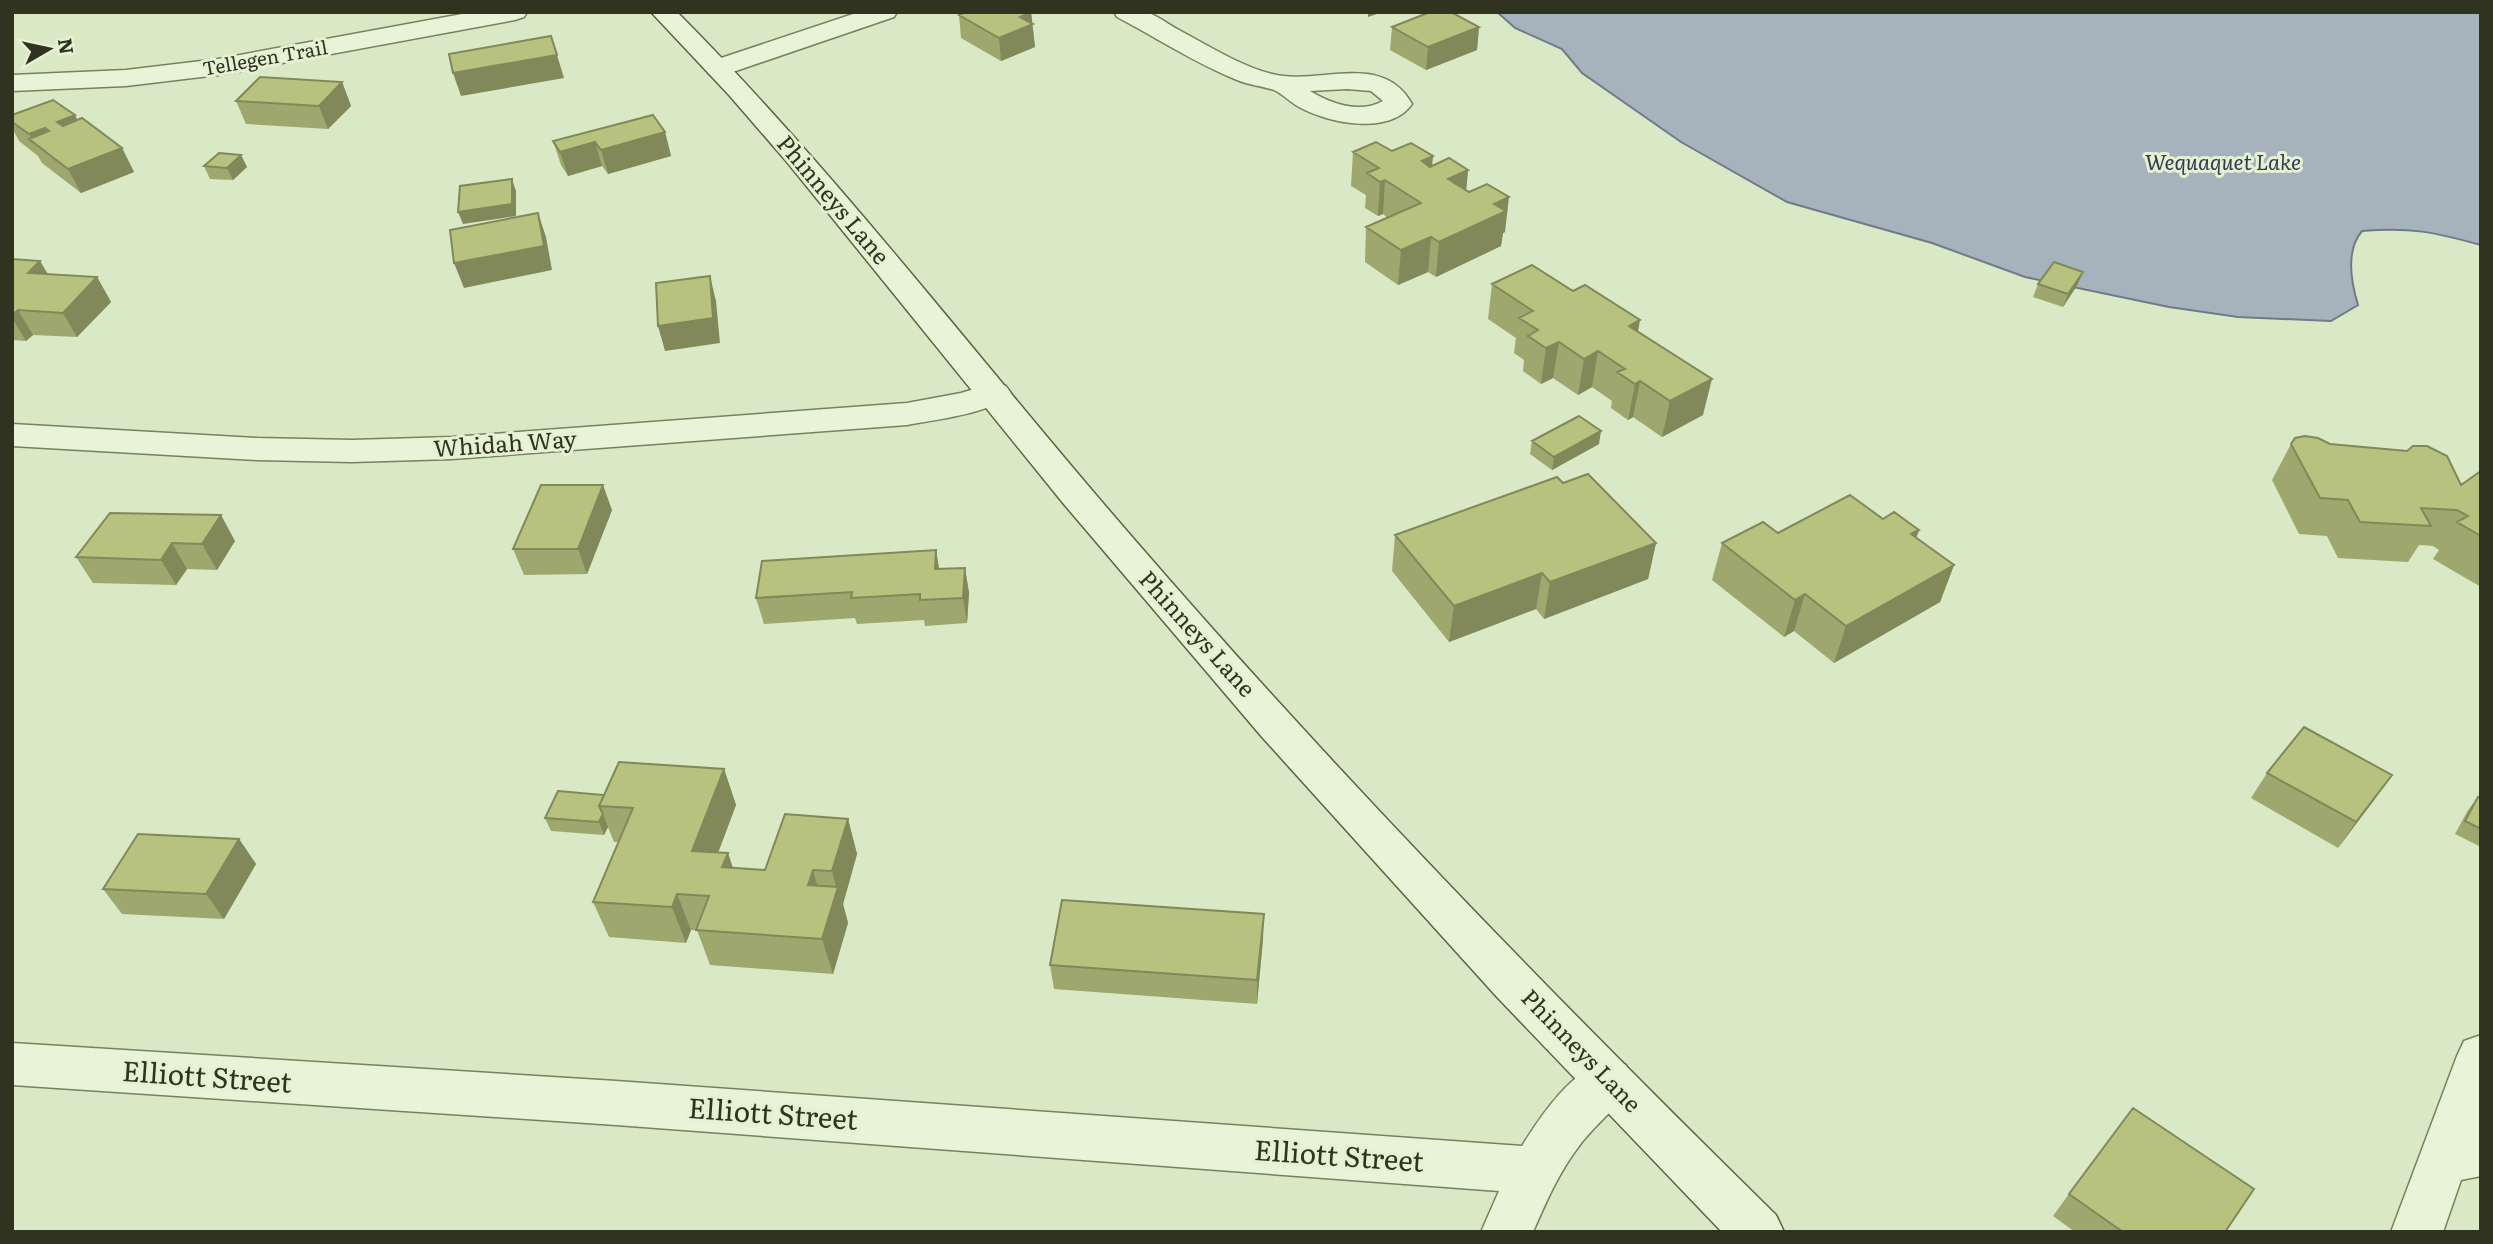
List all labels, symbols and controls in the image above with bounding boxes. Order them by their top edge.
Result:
north arrow [14,14,84,84]
street label: Tellegen Trail [200,32,330,82]
text: N [52,36,82,56]
street label: Phinneys Lane [770,127,899,271]
water label: Wequaquet Lake [2145,145,2301,176]
street label: Whidah Way [432,420,578,464]
street label: Phinneys Lane [1132,562,1265,704]
street label: Phinneys Lane [1515,980,1650,1119]
street label: Elliott Street [121,1048,294,1102]
street label: Elliott Street [687,1085,860,1139]
street label: Elliott Street [1253,1127,1426,1181]

